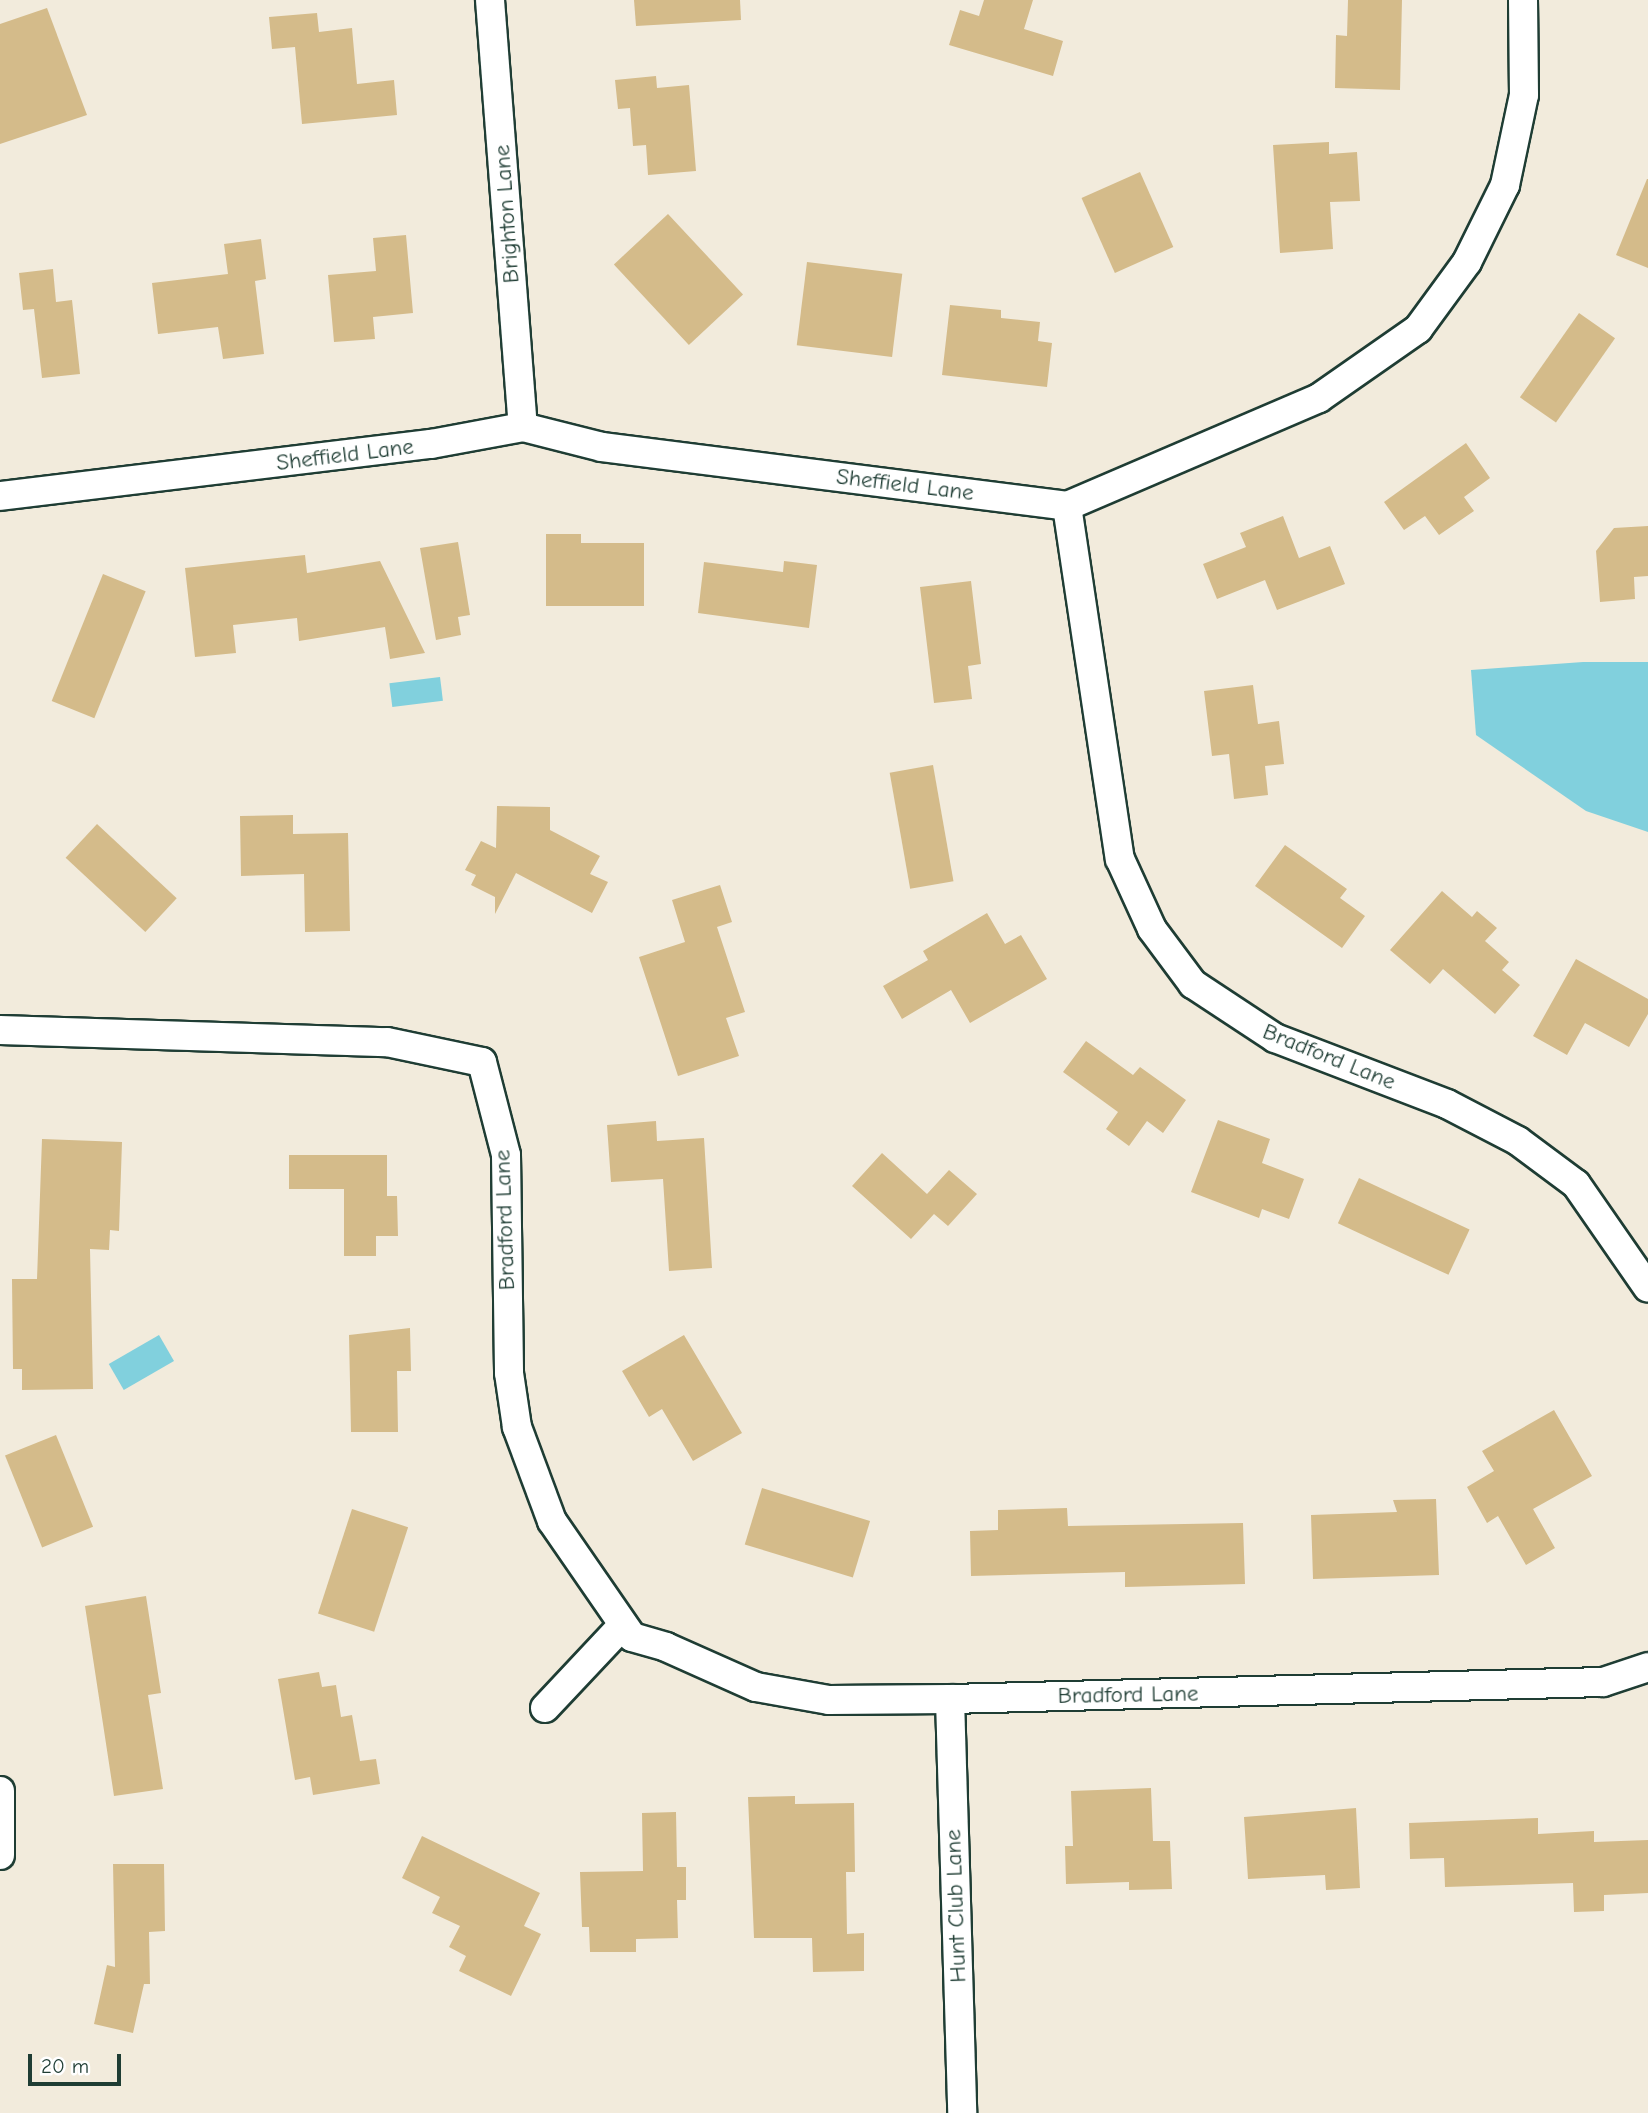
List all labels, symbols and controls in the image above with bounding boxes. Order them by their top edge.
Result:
street label: Brighton Lane [488,144,526,284]
street label: Sheffield Lane [275,433,415,477]
street label: Sheffield Lane [835,463,975,507]
street label: Bradford Lane [1259,1018,1399,1096]
street label: Bradford Lane [489,1149,521,1291]
street label: Bradford Lane [1057,1680,1199,1710]
street label: Hunt Club Lane [940,1829,972,1983]
scale bar [32,2039,124,2084]
text: 20 m [41,2054,89,2078]

